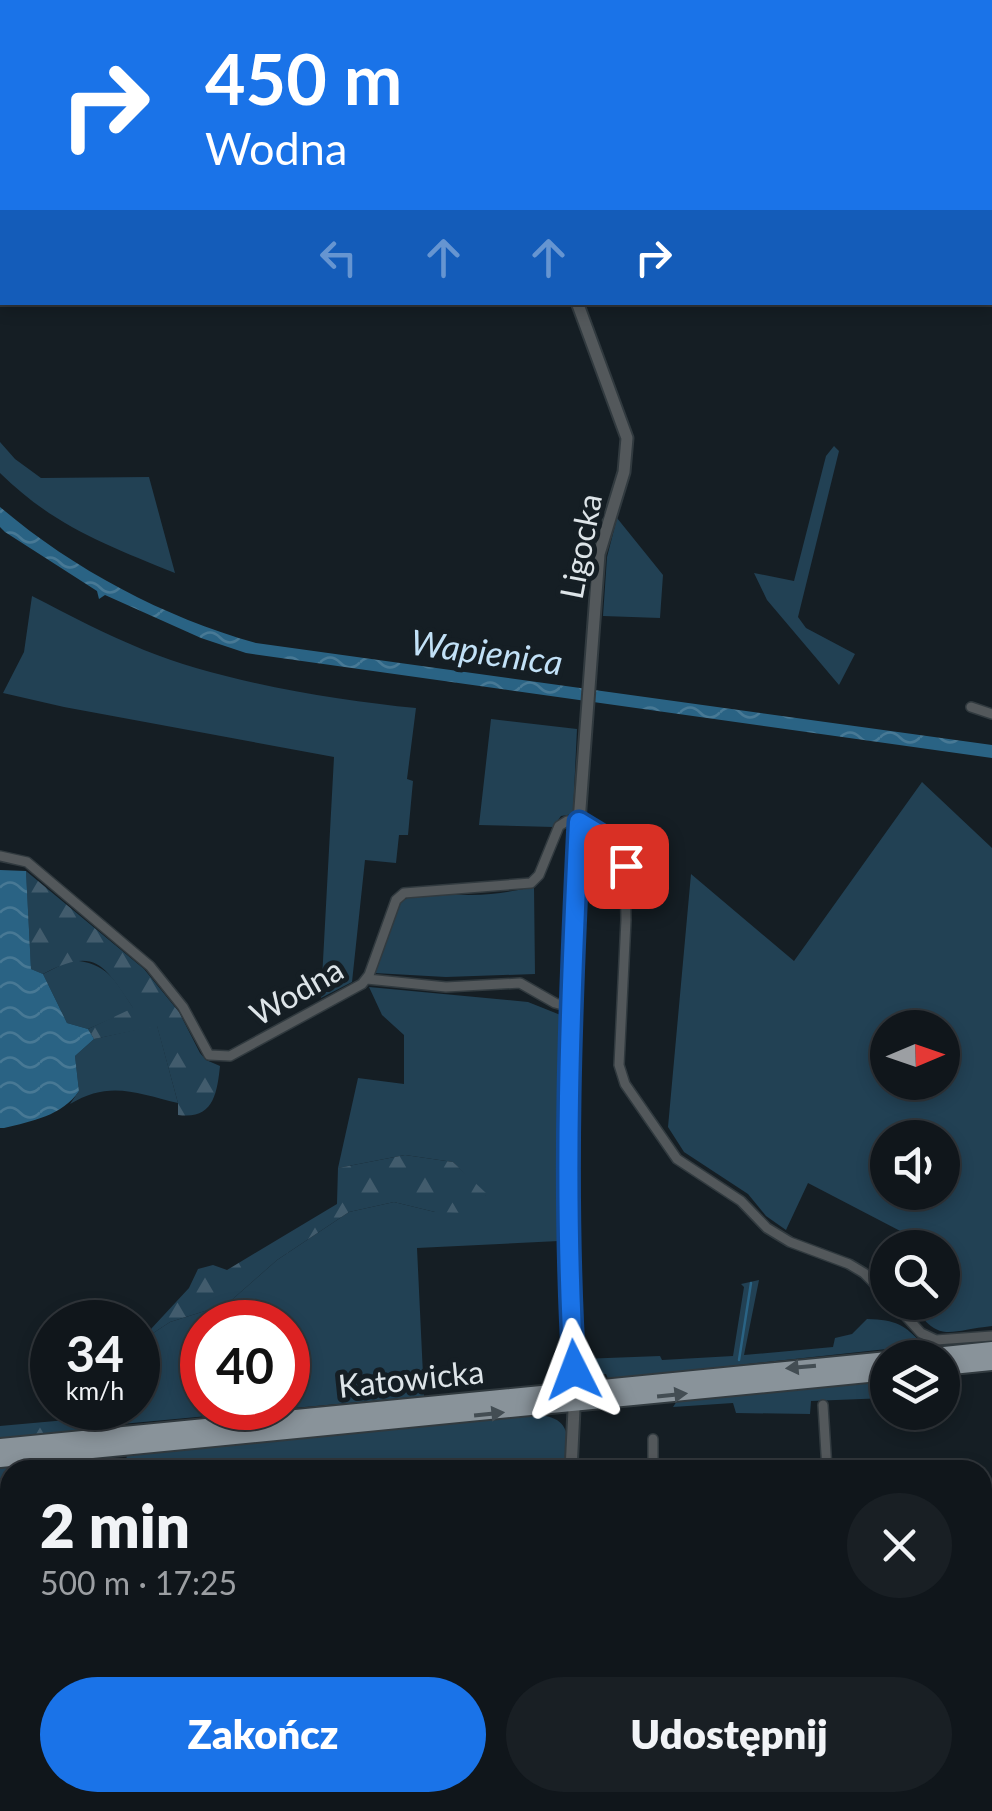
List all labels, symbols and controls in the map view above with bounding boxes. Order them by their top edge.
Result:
text: 450 m [205,36,402,120]
icon: right [40,40,170,170]
text: Wodna [205,121,347,175]
icon: left [311,230,366,285]
icon: ahead [416,230,471,285]
icon: ahead [521,230,576,285]
icon: right [626,230,681,285]
street label: Ligocka [551,490,609,602]
water label: Wapienica [408,620,566,682]
pin [584,824,669,909]
icon: arrive [599,839,654,894]
street label: Wodna [242,949,350,1033]
north arrow [870,1010,960,1100]
map controls [870,1010,960,1430]
button: sound [870,1120,960,1210]
button: search [870,1230,960,1320]
speed limit sign: 40 [180,1300,310,1430]
position arrow [522,1318,626,1422]
text: 34 [66,1323,124,1383]
button: layers [870,1340,960,1430]
street label: Katowicka [336,1351,486,1405]
one-way arrow [784,1360,816,1376]
text: km/h [66,1375,124,1405]
one-way arrow [656,1386,688,1402]
one-way arrow [473,1405,505,1421]
text: 2 min [40,1489,190,1561]
button: close [847,1493,952,1598]
text: 500 m · 17:25 [40,1563,237,1602]
button: Zakończ [40,1677,486,1792]
button: Udostępnij [506,1677,952,1792]

